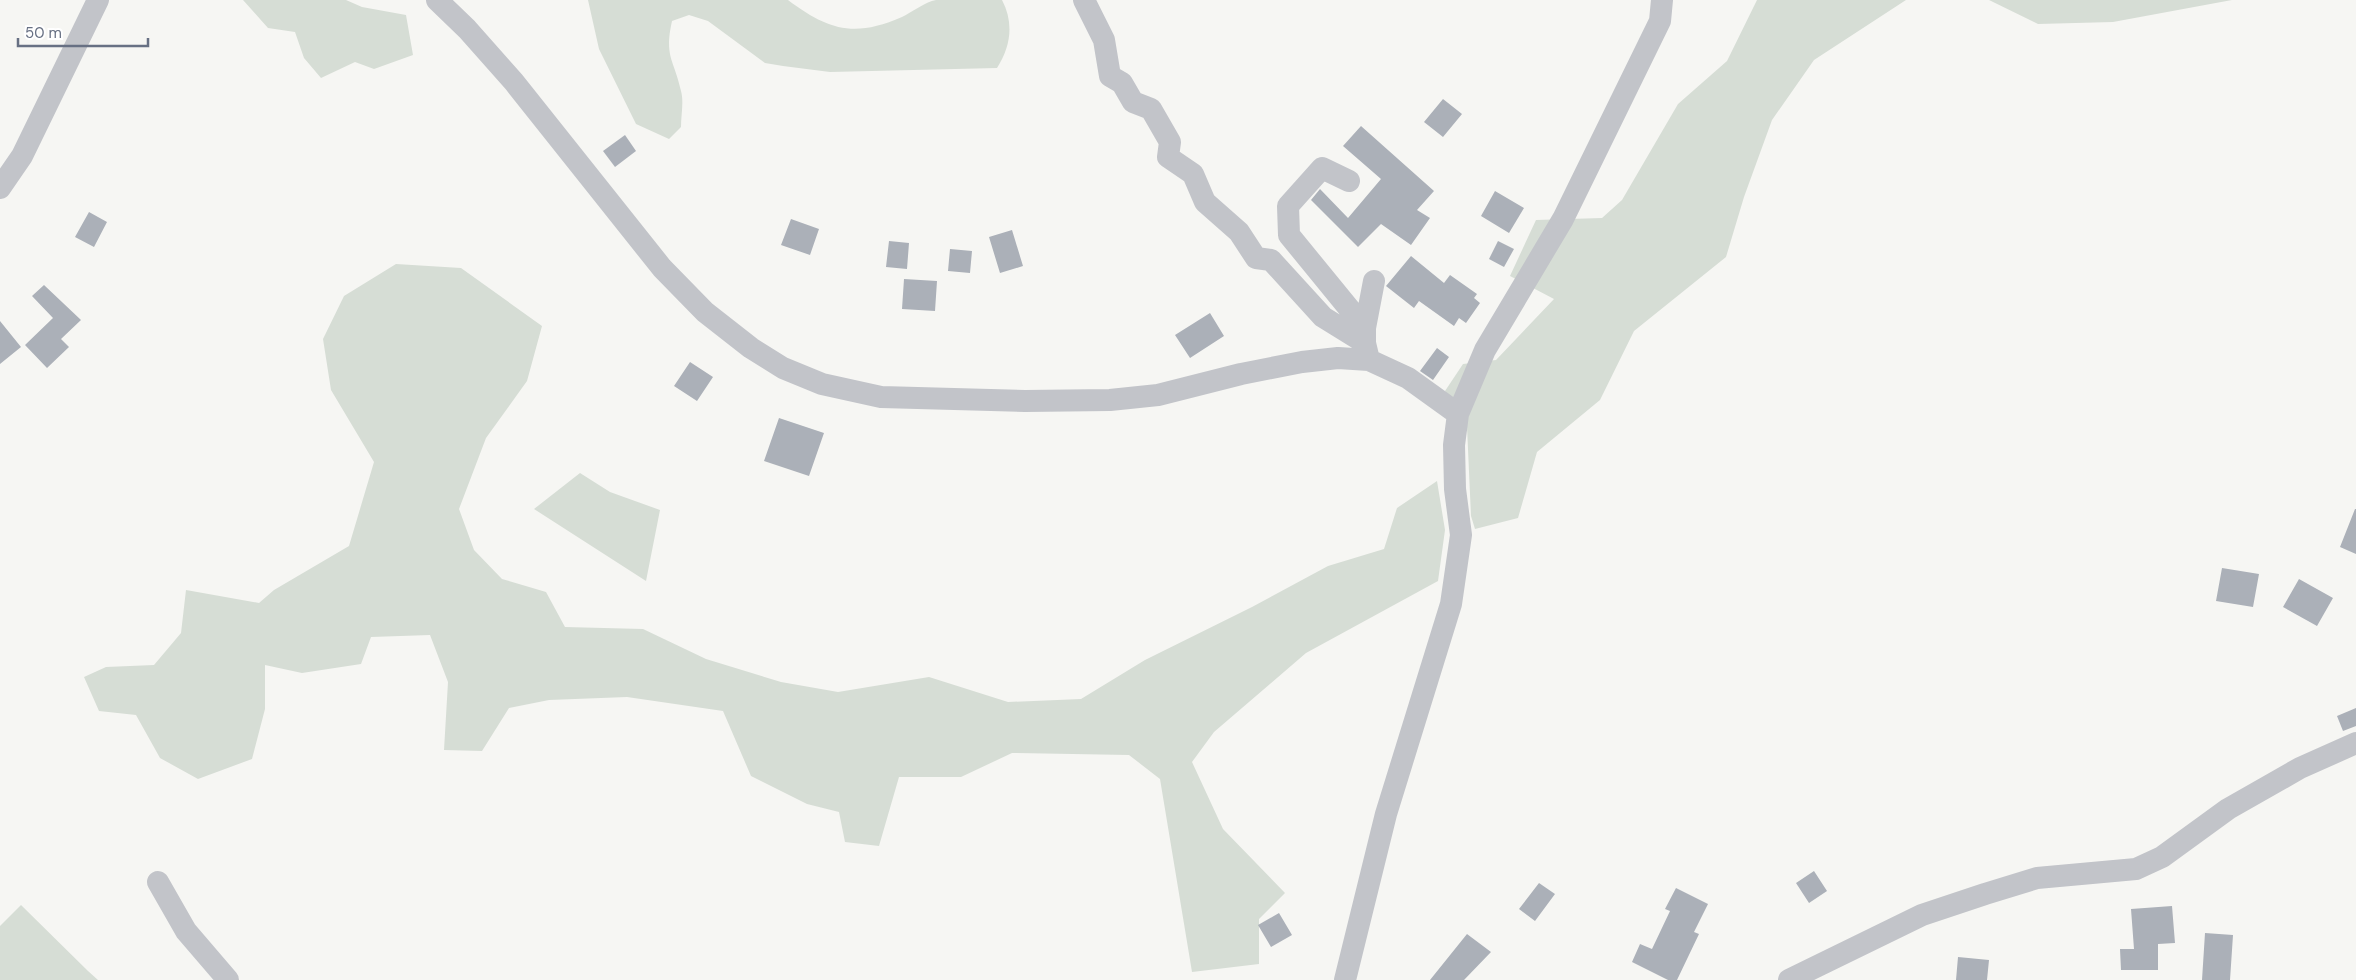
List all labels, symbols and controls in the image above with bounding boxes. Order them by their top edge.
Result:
scale bar [18,15,148,47]
text: 50 m [25,23,62,43]

